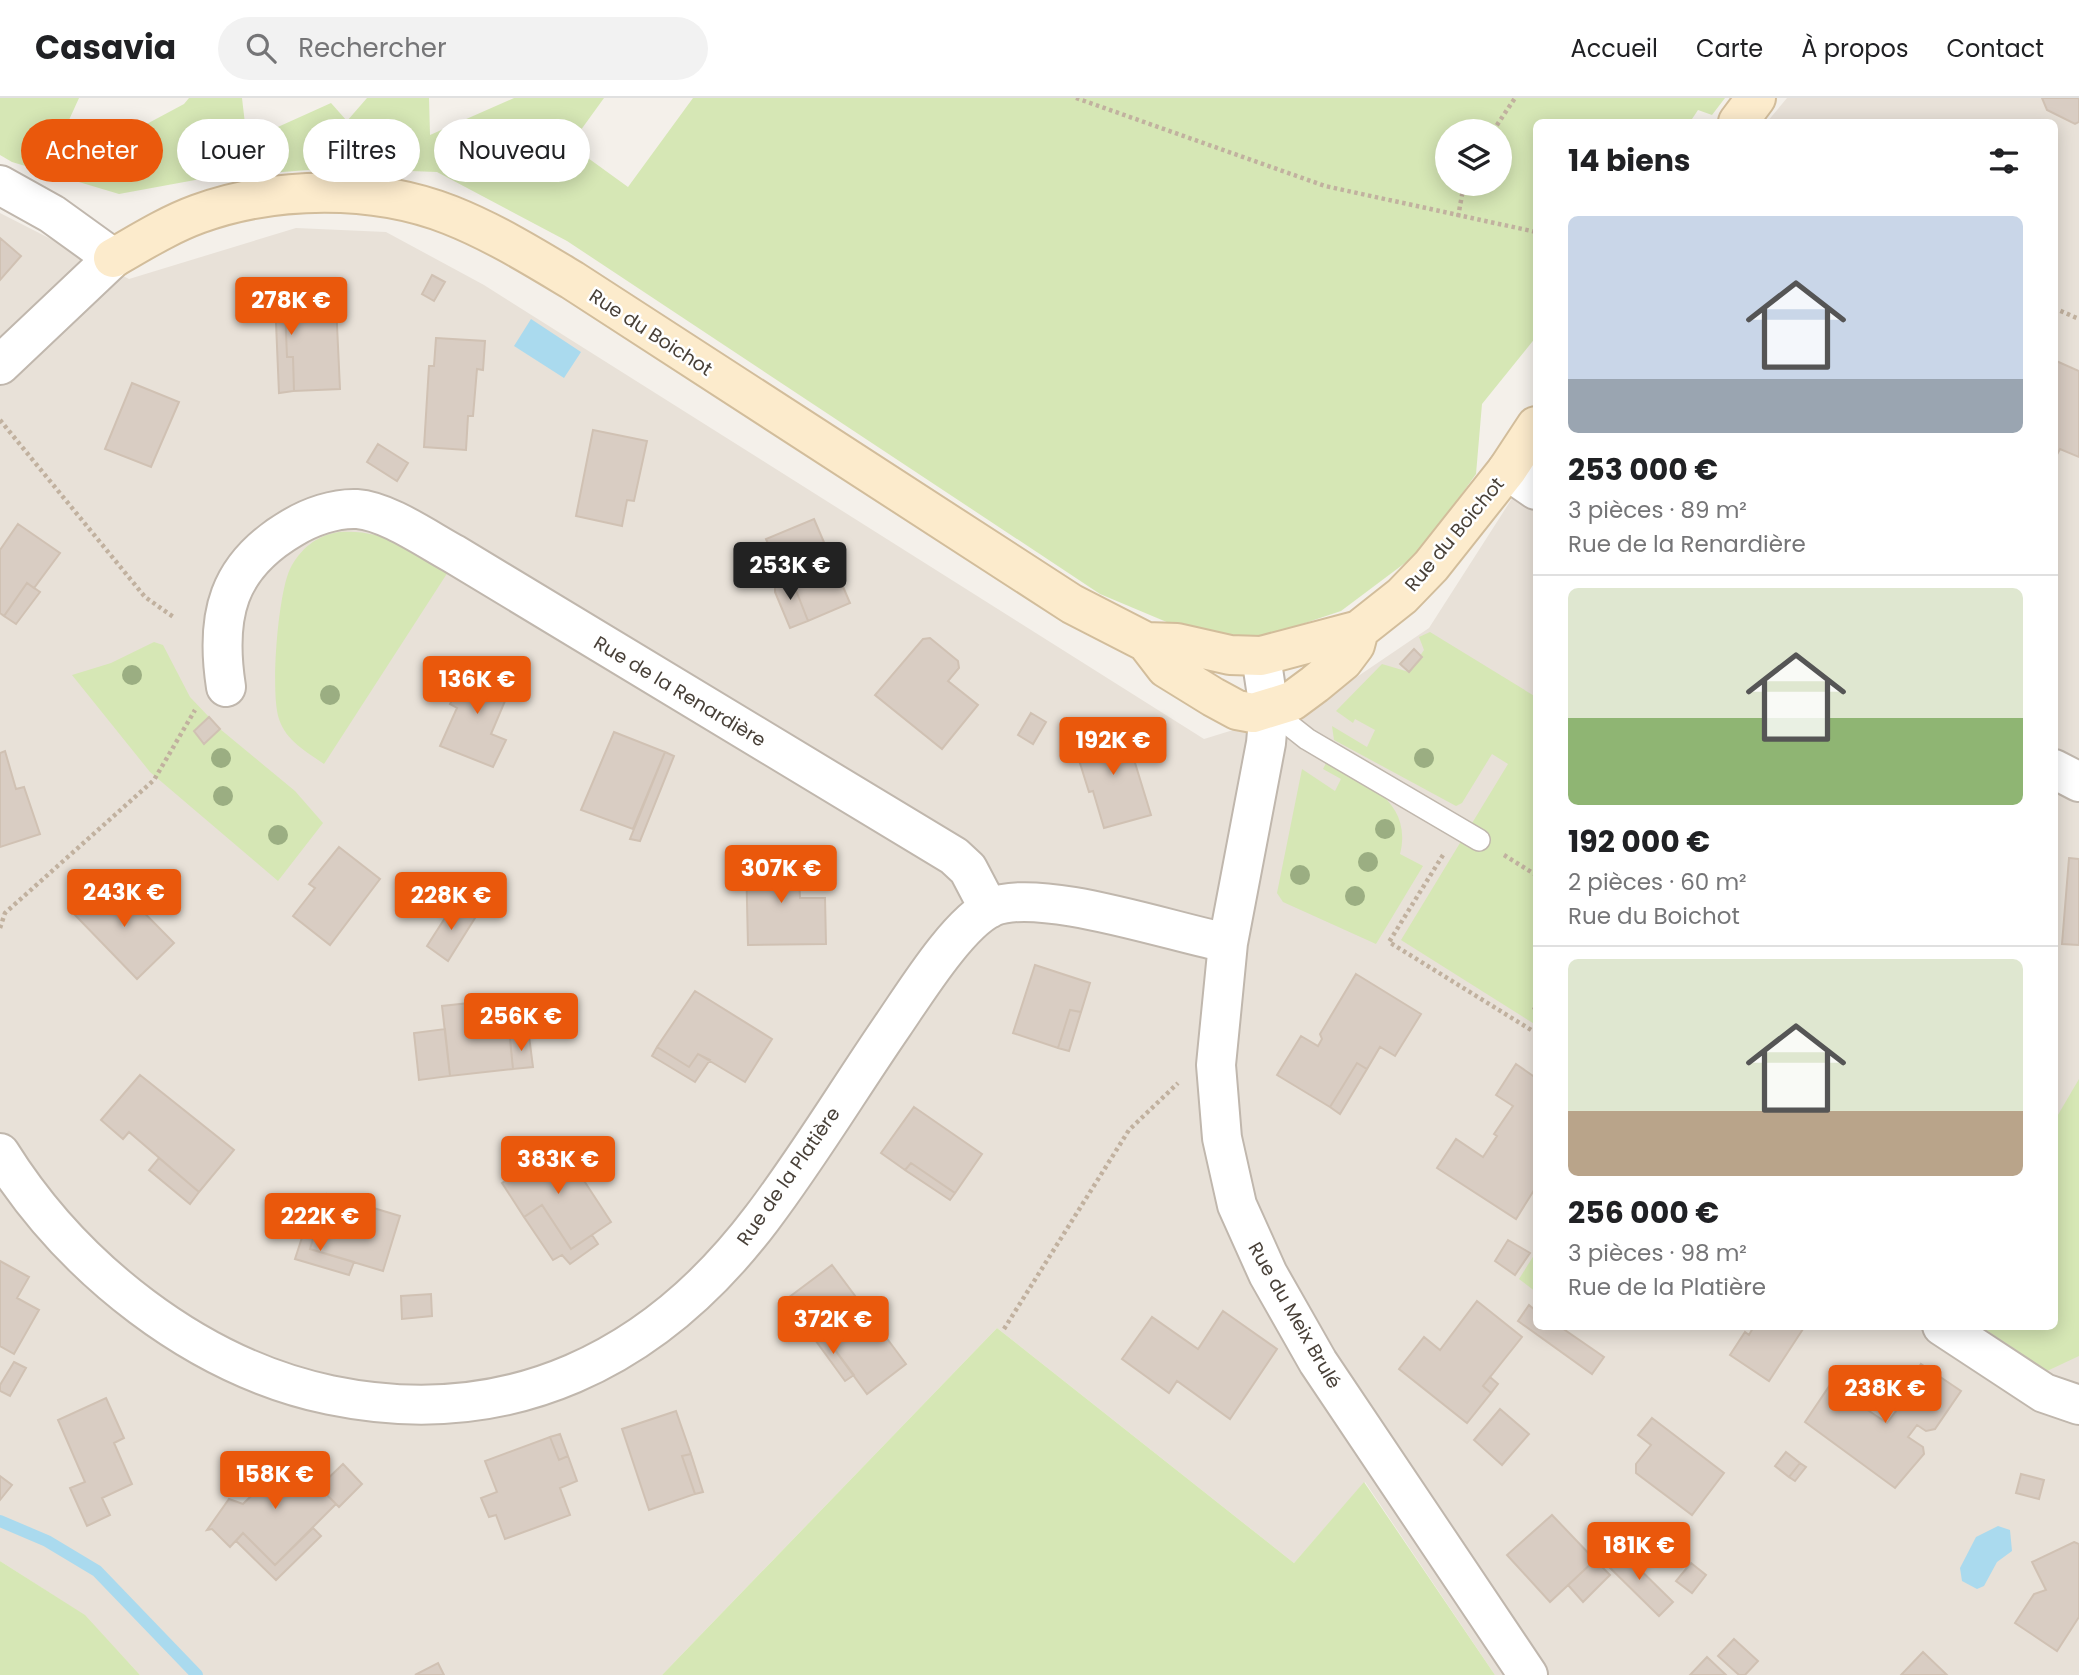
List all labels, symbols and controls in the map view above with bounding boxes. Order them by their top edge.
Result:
search box [218,17,708,80]
text: Casavia [35,24,176,71]
icon: search [242,29,280,67]
text: Rechercher [298,30,447,66]
text: Accueil [1571,32,1658,65]
text: Carte [1696,32,1763,65]
text: À propos [1801,32,1908,65]
text: Contact [1946,32,2044,65]
chip: Acheter [21,119,163,182]
chip: Louer [177,119,289,182]
chip: Filtres [303,119,420,182]
chip: Nouveau [434,119,590,182]
map controls [1435,119,1512,196]
button: layers [1435,119,1512,196]
text: 14 biens [1568,139,1691,182]
icon: filters [1985,142,2023,180]
icon: home [1733,262,1859,388]
pin: 278K € [234,278,348,337]
street label: Rue du Boichot [584,282,718,382]
text: 278K € [251,284,331,316]
text: 253 000 € [1568,448,1718,491]
street label: Rue du Boichot [1398,471,1510,597]
text: 3 pièces · 89 m² [1568,494,1747,526]
text: Rue de la Renardière [1568,528,1806,560]
pin: 253K € [733,542,847,602]
text: 253K € [749,549,831,581]
street label: Rue de la Renardière [589,629,771,754]
icon: home [1733,634,1859,760]
pin: 136K € [420,656,534,716]
text: 136K € [439,663,515,695]
pin: 192K € [1056,718,1170,777]
text: 192K € [1075,724,1151,756]
text: 192 000 € [1568,820,1710,863]
pin: 307K € [724,846,838,905]
text: 307K € [741,852,821,884]
text: 2 pièces · 60 m² [1568,866,1747,898]
pin: 243K € [67,870,181,929]
pin: 228K € [394,872,508,932]
text: 243K € [83,876,165,908]
text: 228K € [411,879,491,911]
text: Rue du Boichot [1568,900,1740,932]
pin: 256K € [464,993,578,1053]
text: 256K € [480,1000,562,1032]
icon: home [1733,1005,1859,1131]
street label: Rue de la Platière [730,1102,846,1251]
pin: 383K € [501,1136,615,1196]
text: 383K € [517,1143,599,1175]
text: 256 000 € [1568,1191,1719,1234]
pin: 222K € [263,1194,377,1253]
text: 222K € [281,1200,359,1232]
street label: Rue du Meix Brulé [1242,1237,1348,1393]
text: 3 pièces · 98 m² [1568,1237,1747,1269]
text: Rue de la Platière [1568,1271,1766,1303]
pin: 372K € [776,1296,890,1356]
text: 372K € [794,1303,872,1335]
pin: 238K € [1828,1366,1942,1425]
text: 238K € [1844,1372,1926,1404]
pin: 158K € [218,1452,332,1511]
text: 158K € [236,1458,314,1490]
pin: 181K € [1582,1522,1696,1582]
text: 181K € [1603,1529,1675,1561]

